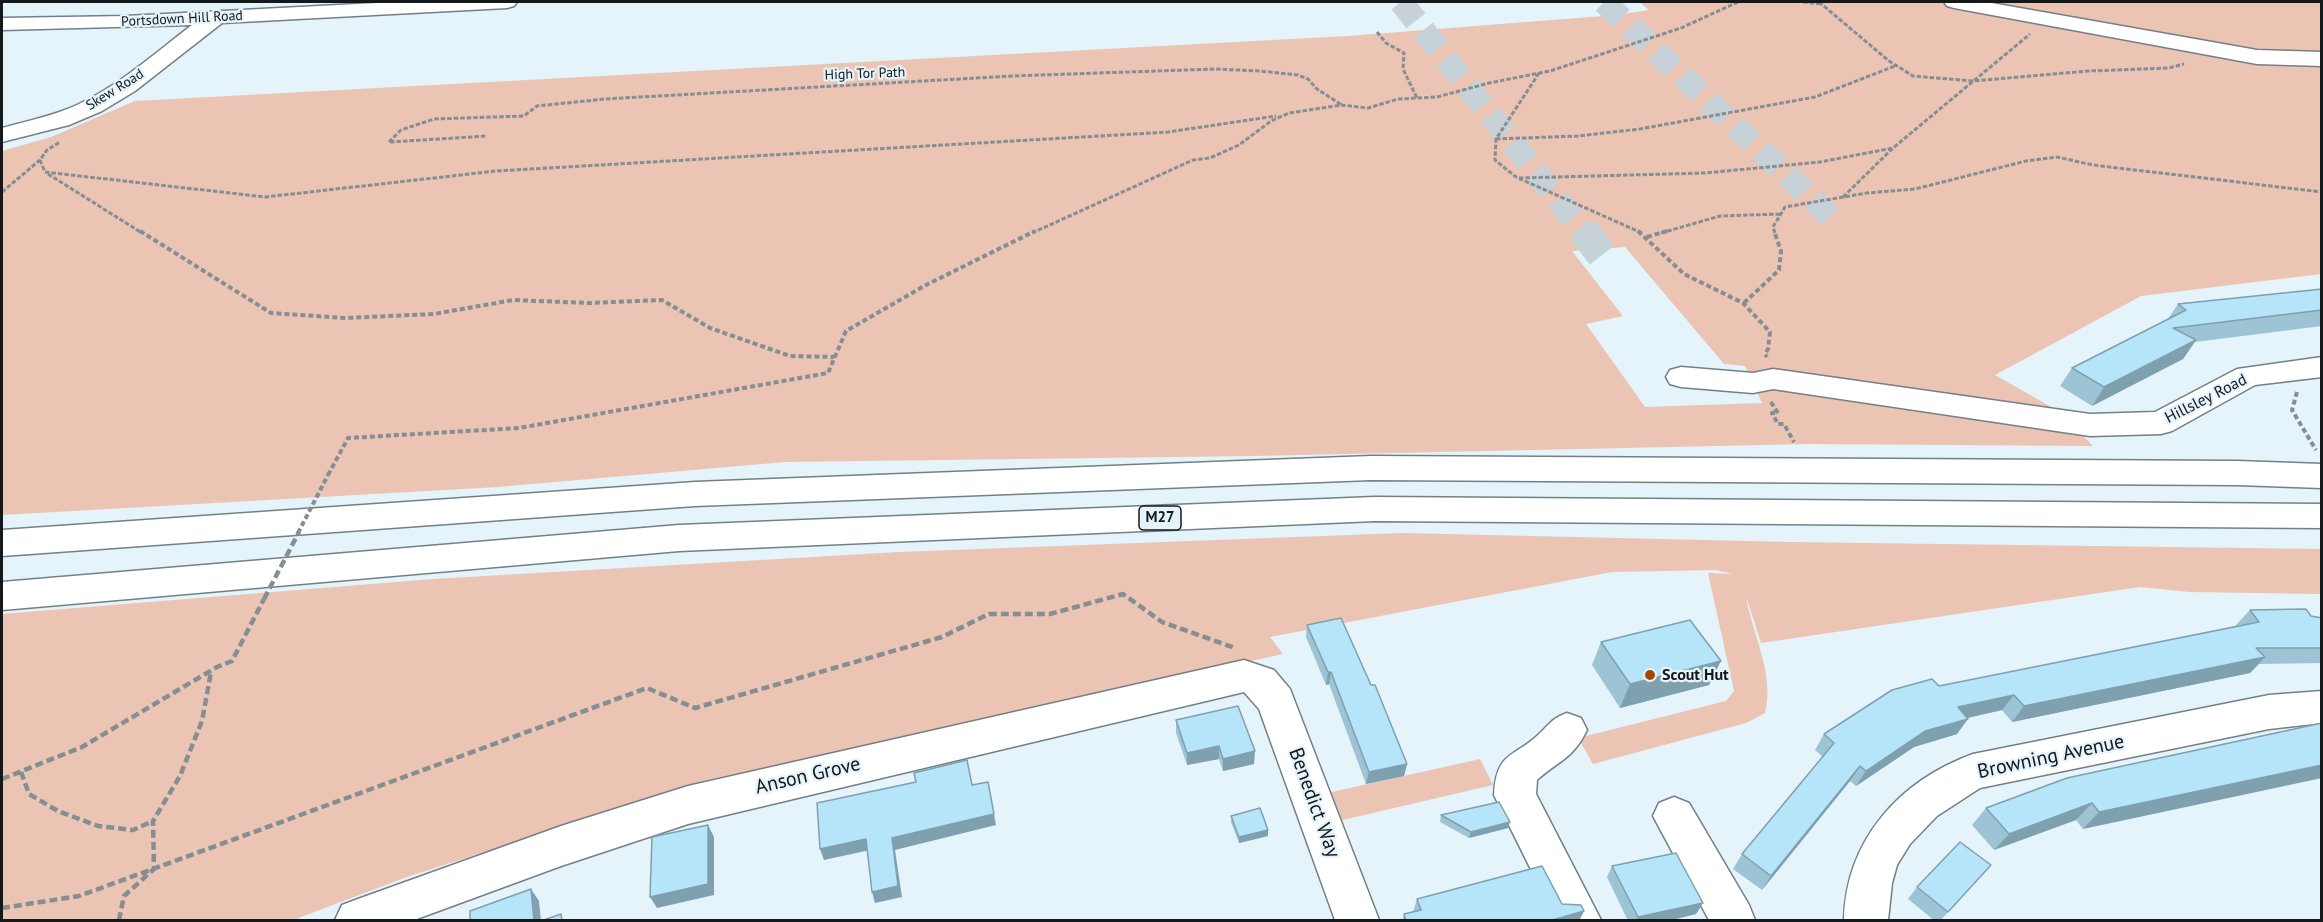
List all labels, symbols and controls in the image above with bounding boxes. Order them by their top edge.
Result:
street label: Portsdown Hill Road [121,7,243,31]
street label: High Tor Path [824,64,906,84]
street label: Skew Road [83,66,147,114]
street label: Hillsley Road [2162,370,2250,428]
road number: M27 [1139,506,1181,530]
place label: Scout Hut [1662,665,1729,685]
marker: Scout Hut [1643,668,1657,682]
street label: Browning Avenue [1975,730,2127,784]
street label: Benedict Way [1283,745,1345,861]
street label: Anson Grove [753,752,863,800]

